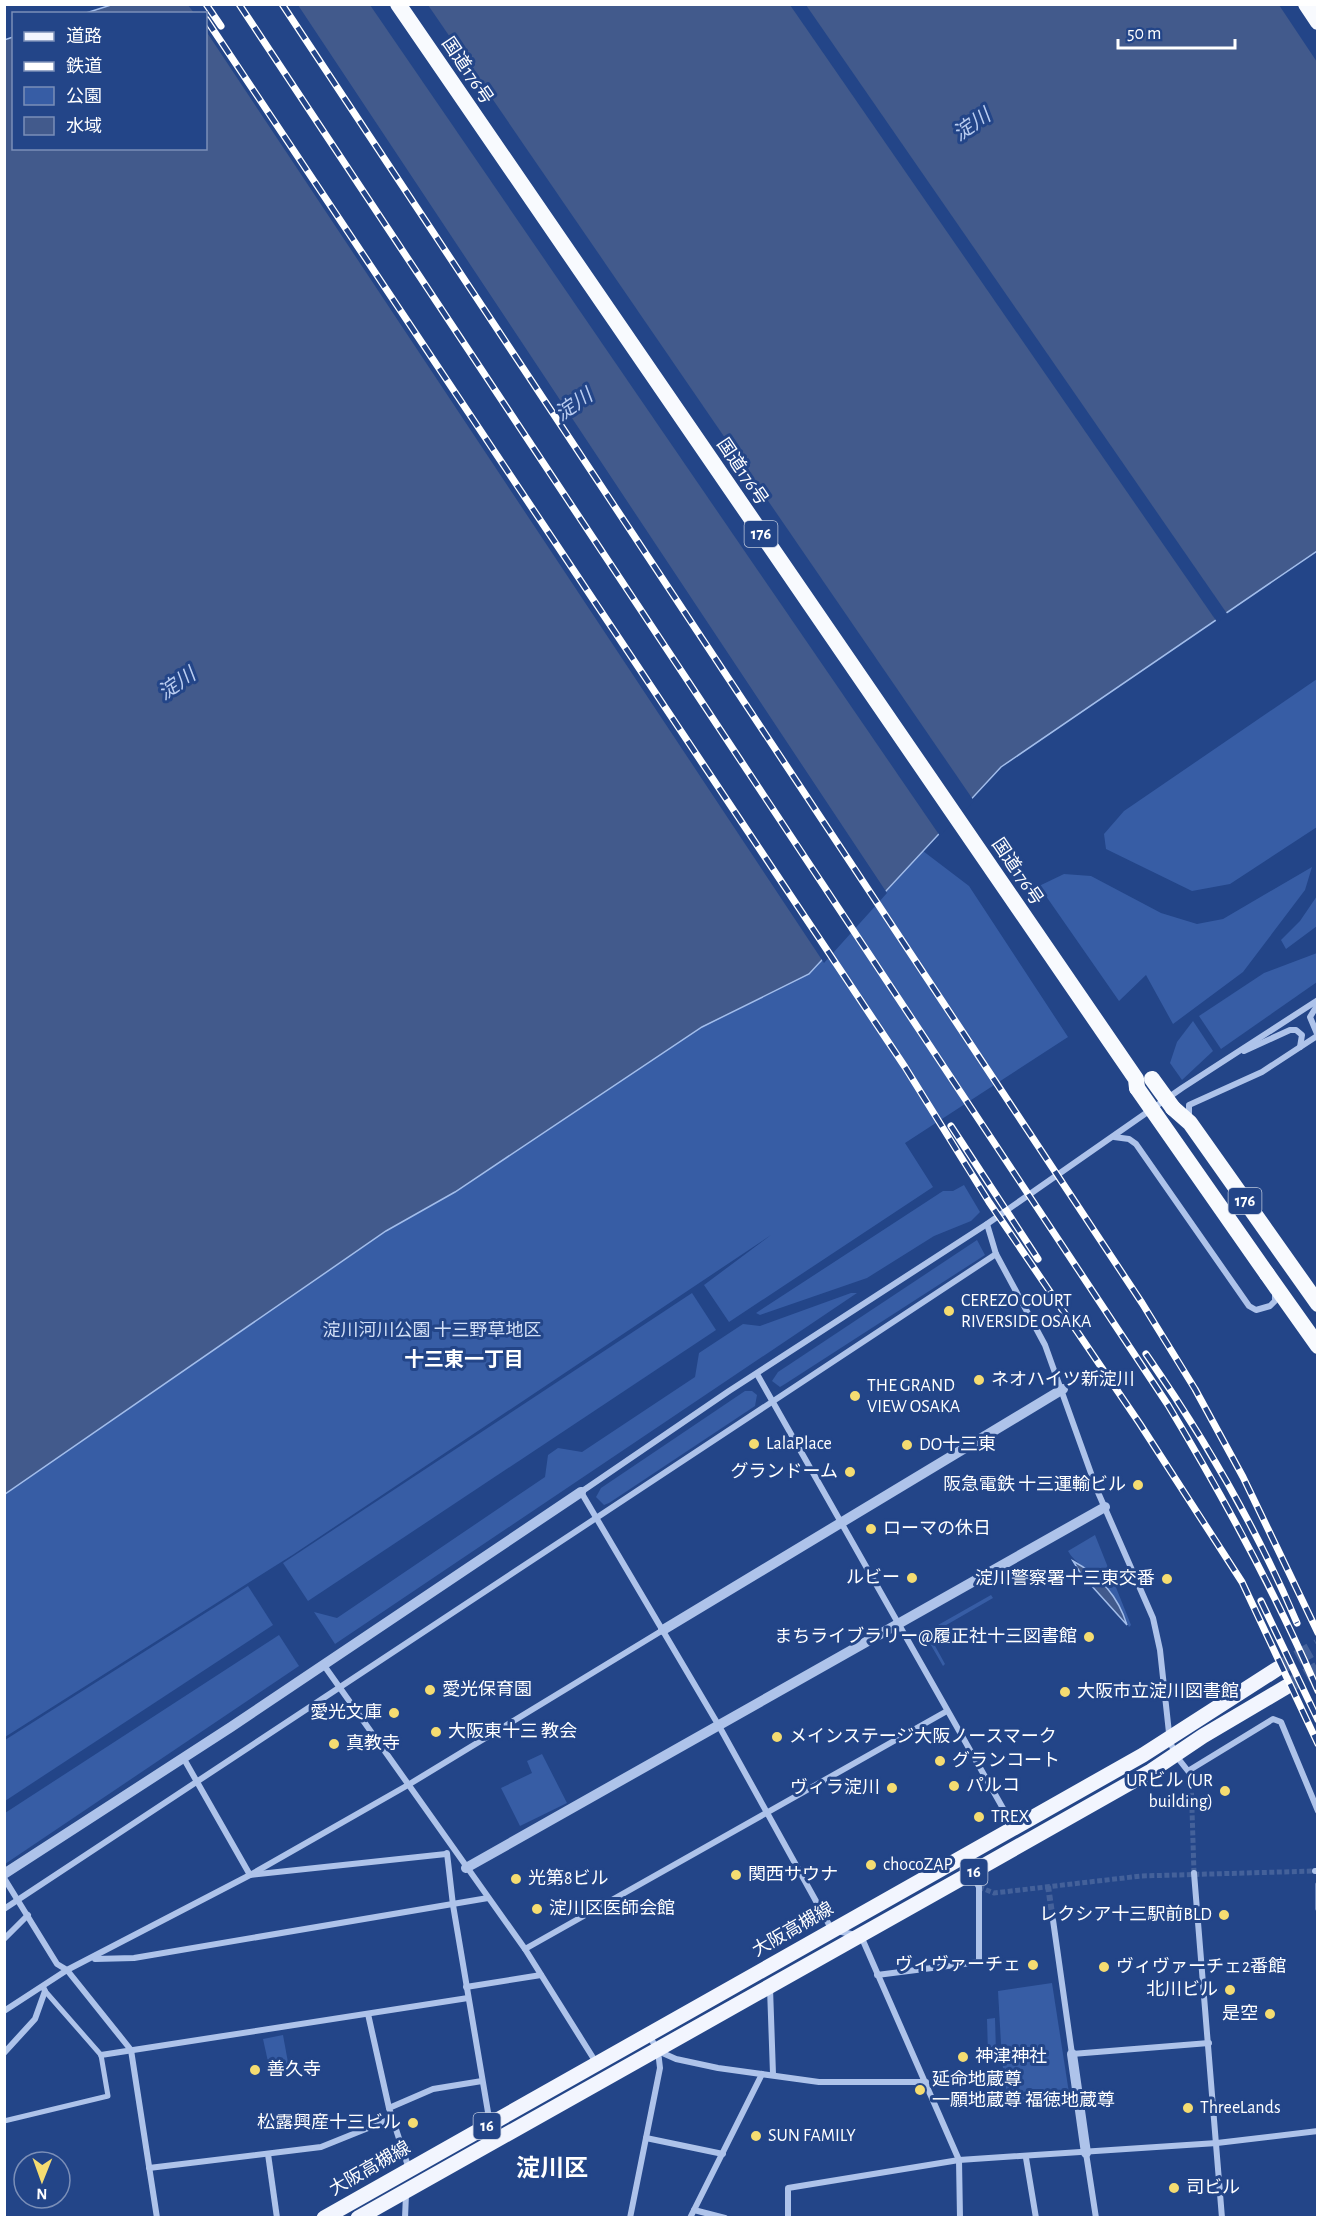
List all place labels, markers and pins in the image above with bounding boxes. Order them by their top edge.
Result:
place label: CEREZO COURT RIVERSIDE OSAKA [961,1292,1092,1331]
marker: CEREZO COURT RIVERSIDE OSAKA [942,1304,956,1318]
place label: ネオハイツ新淀川 [991,1370,1135,1389]
marker: ネオハイツ新淀川 [972,1373,986,1387]
place label: THE GRAND VIEW OSAKA [867,1377,961,1416]
marker: THE GRAND VIEW OSAKA [848,1389,862,1403]
place label: LalaPlace [766,1435,832,1453]
place label: DO十三東 [919,1435,996,1454]
marker: LalaPlace [747,1437,761,1451]
marker: DO十三東 [900,1438,914,1452]
place label: グランドーム [731,1461,838,1481]
marker: グランドーム [843,1465,857,1479]
place label: 阪急電鉄 十三運輸ビル [943,1474,1126,1494]
marker: 阪急電鉄 十三運輸ビル [1131,1478,1145,1492]
place label: ローマの休日 [883,1518,991,1538]
marker: ローマの休日 [864,1522,878,1536]
place label: ルビー [846,1568,900,1587]
place label: 淀川警察署十三東交番 [975,1568,1155,1588]
marker: ルビー [905,1571,919,1585]
marker: 淀川警察署十三東交番 [1160,1572,1174,1586]
place label: まちライブラリー@履正社十三図書館 [774,1626,1077,1646]
marker: まちライブラリー@履正社十三図書館 [1082,1630,1096,1644]
place label: 愛光保育園 [442,1680,532,1699]
place label: 大阪市立淀川図書館 [1077,1682,1239,1701]
marker: 愛光保育園 [423,1683,437,1697]
marker: 大阪市立淀川図書館 [1058,1685,1072,1699]
place label: 愛光文庫 [310,1703,382,1722]
marker: 愛光文庫 [387,1706,401,1720]
place label: 大阪東十三 教会 [448,1721,577,1741]
marker: 大阪東十三 教会 [429,1725,443,1739]
place label: メインステージ大阪ノースマーク [789,1727,1057,1746]
marker: メインステージ大阪ノースマーク [770,1730,784,1744]
place label: 真教寺 [346,1733,400,1753]
marker: 真教寺 [327,1737,341,1751]
place label: グランコート [952,1750,1060,1770]
marker: グランコート [933,1754,947,1768]
place label: URビル (UR building) [1126,1771,1213,1811]
place label: ヴィラ淀川 [790,1777,880,1797]
place label: パルコ [966,1777,1020,1795]
marker: パルコ [947,1779,961,1793]
marker: ヴィラ淀川 [885,1781,899,1795]
marker: URビル (UR building) [1218,1784,1232,1798]
place label: TREX [991,1808,1029,1826]
marker: TREX [972,1810,986,1824]
place label: chocoZAP [883,1856,953,1874]
marker: chocoZAP [864,1858,878,1872]
place label: 関西サウナ [748,1866,838,1884]
place label: 光第8ビル [528,1868,609,1888]
marker: 関西サウナ [729,1868,743,1882]
marker: 光第8ビル [509,1872,523,1886]
place label: 淀川区医師会館 [549,1899,675,1918]
marker: 淀川区医師会館 [530,1902,544,1916]
place label: レクシア十三駅前BLD [1039,1904,1212,1924]
marker: レクシア十三駅前BLD [1217,1908,1231,1922]
place label: ヴィヴァーチェ [895,1954,1021,1974]
place label: ヴィヴァーチェ2番館 [1116,1956,1286,1976]
marker: ヴィヴァーチェ [1026,1958,1040,1972]
marker: ヴィヴァーチェ2番館 [1097,1960,1111,1974]
place label: 北川ビル [1146,1979,1218,1999]
marker: 北川ビル [1223,1983,1237,1997]
place label: 是空 [1222,2004,1258,2023]
marker: 是空 [1263,2007,1277,2021]
place label: 神津神社 [975,2047,1047,2066]
marker: 神津神社 [956,2050,970,2064]
place label: 善久寺 [267,2059,321,2079]
marker: 善久寺 [248,2063,262,2077]
place label: 延命地蔵尊 一願地蔵尊 福徳地蔵尊 [932,2069,1115,2110]
marker: 延命地蔵尊 一願地蔵尊 福徳地蔵尊 [913,2083,927,2097]
place label: ThreeLands [1200,2099,1281,2117]
marker: ThreeLands [1181,2101,1195,2115]
place label: 松露興産十三ビル [257,2113,401,2132]
marker: 松露興産十三ビル [406,2116,420,2130]
place label: SUN FAMILY [768,2127,856,2145]
marker: SUN FAMILY [749,2129,763,2143]
place label: 司ビル [1186,2178,1240,2197]
marker: 司ビル [1167,2181,1181,2195]

